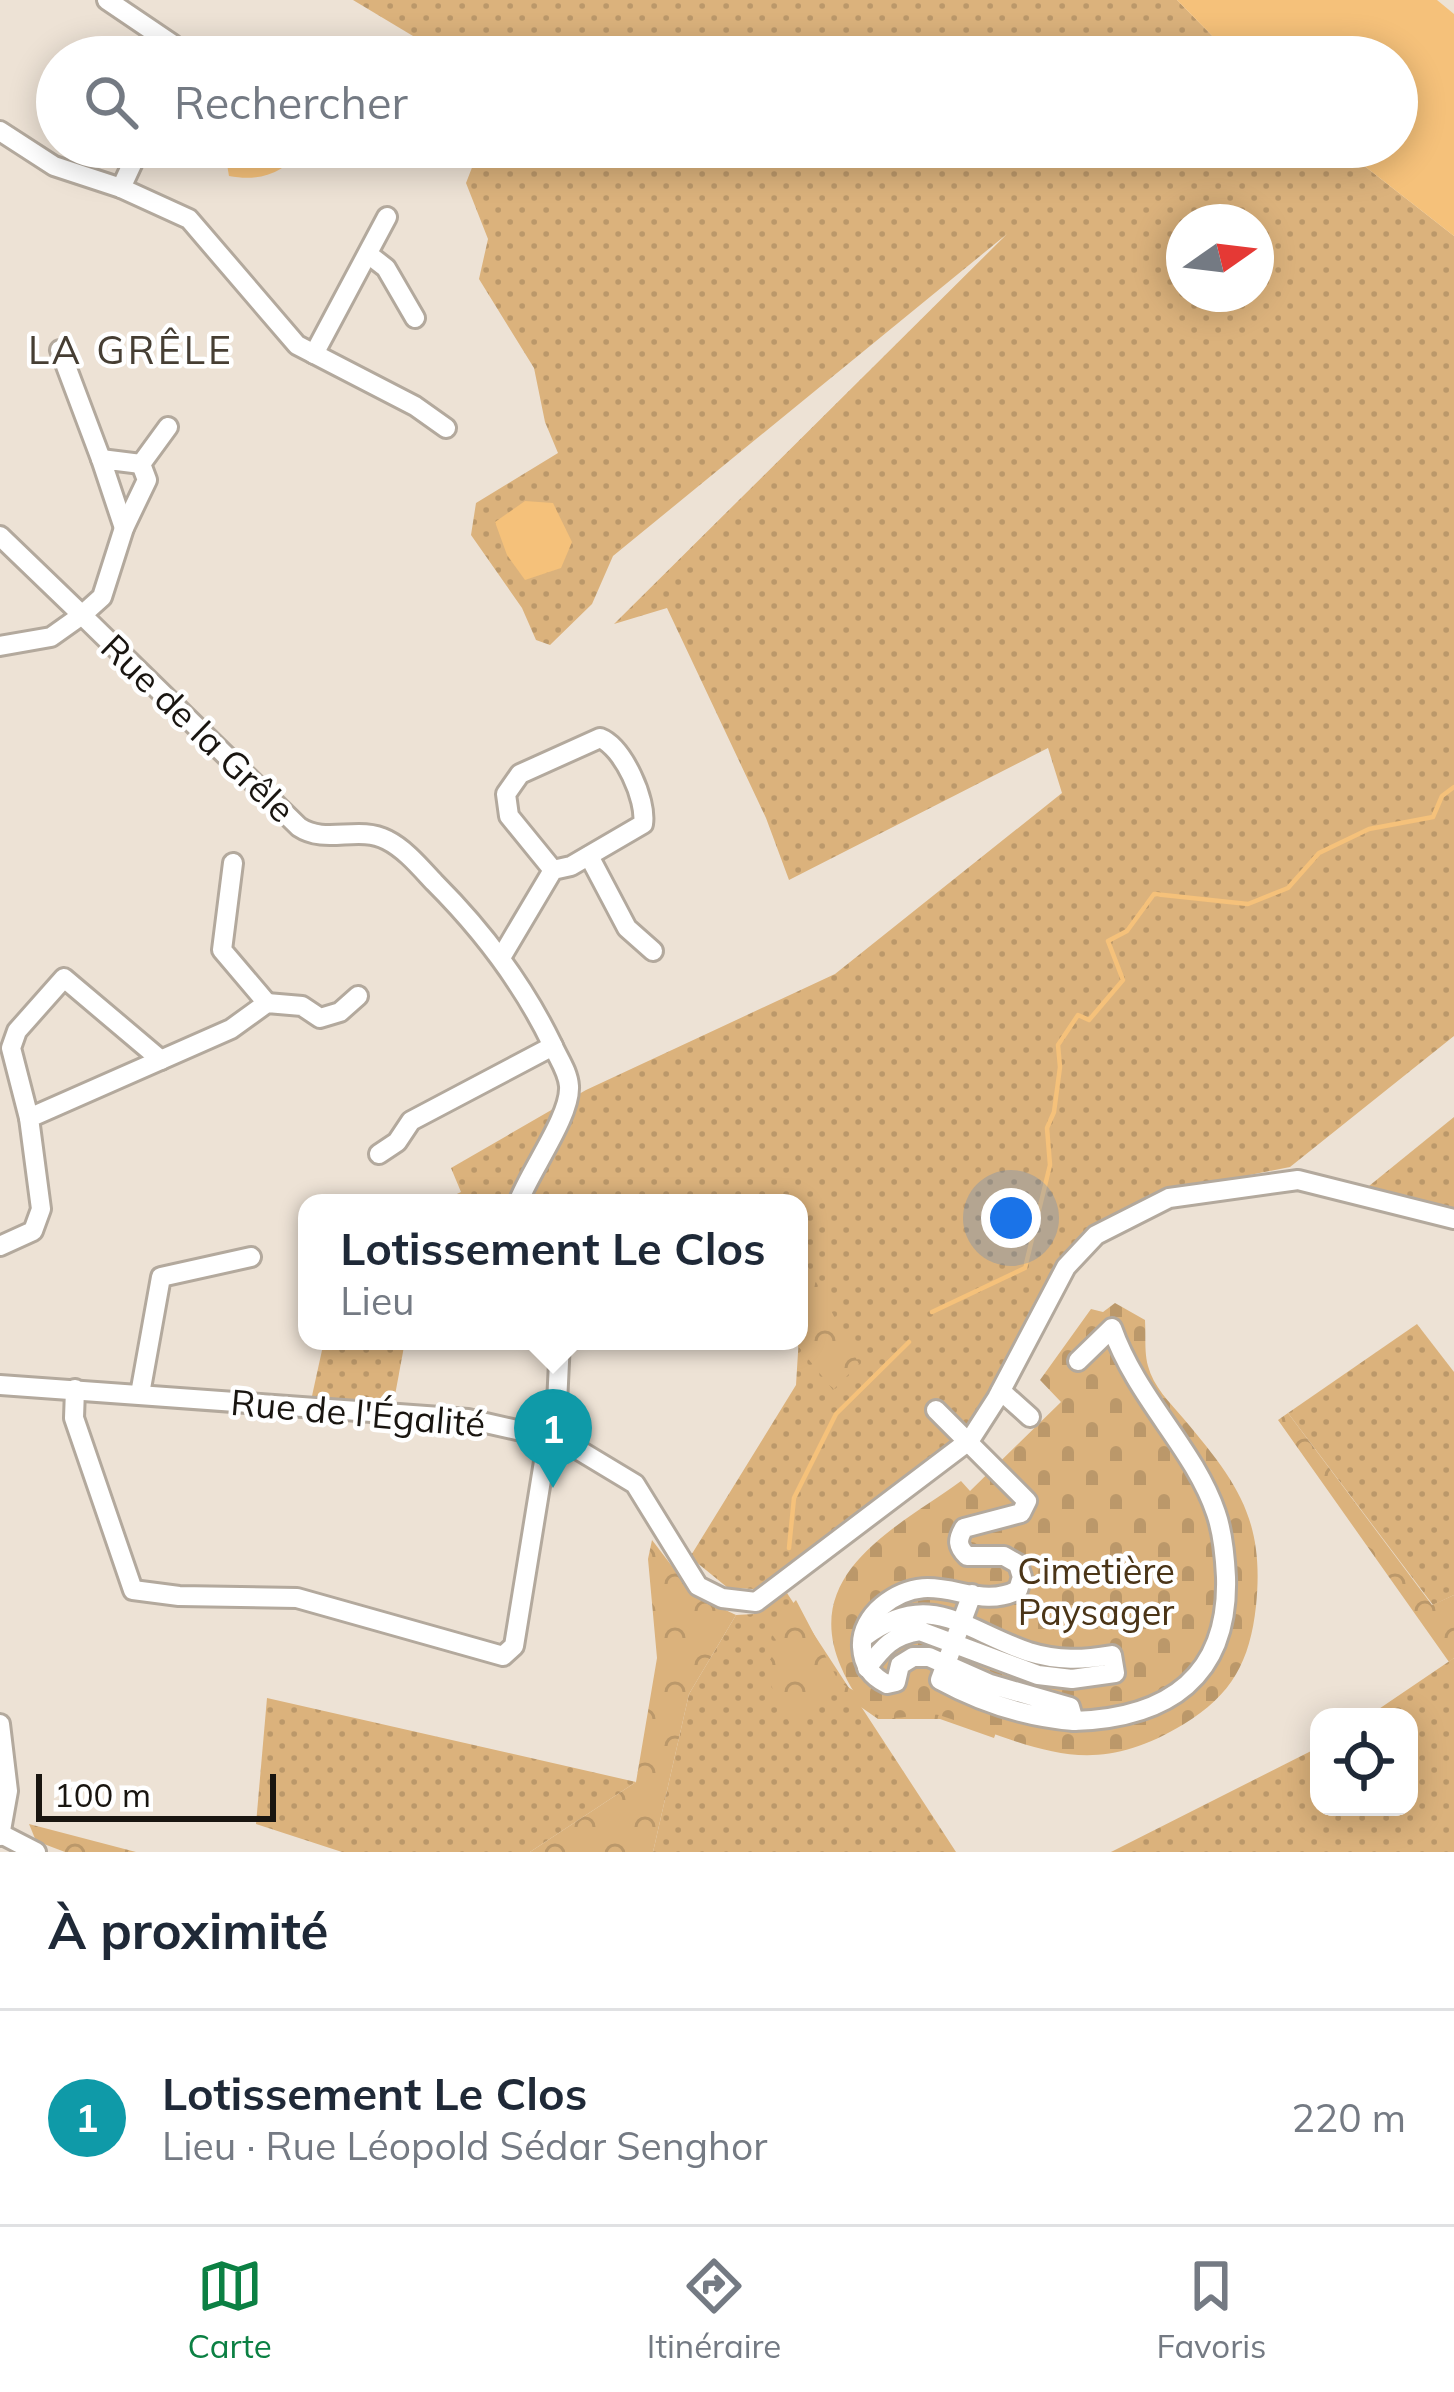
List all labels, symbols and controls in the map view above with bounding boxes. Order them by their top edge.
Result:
search box [36,36,1418,168]
icon: search [78,69,144,135]
text: Rechercher [174,74,408,130]
north arrow [1166,204,1274,312]
district label: LA GRÊLE [28,325,234,374]
street label: Rue de la Grêle [92,624,305,831]
your location [981,1188,1041,1248]
popup [298,1194,808,1350]
text: Lotissement Le Clos [340,1220,766,1276]
text: Lieu [340,1276,415,1325]
street label: Rue de l'Égalité [229,1379,487,1446]
pin: 1 [514,1389,592,1488]
park label: Cimetière Paysager [1017,1548,1175,1634]
map controls [1310,1708,1418,1816]
button: locate [1310,1708,1418,1816]
scale bar [36,1768,276,1821]
text: 100 m [54,1774,151,1815]
text: À proximité [48,1898,329,1962]
text: Lotissement Le Clos [162,2065,587,2121]
text: 1 [75,2093,99,2142]
text: 220 m [1291,2093,1406,2142]
text: Lieu · Rue Léopold Sédar Senghor [162,2121,767,2170]
tab: Carte [188,2253,272,2366]
tab: Itinéraire [647,2253,781,2366]
tab: Favoris [1157,2253,1266,2366]

